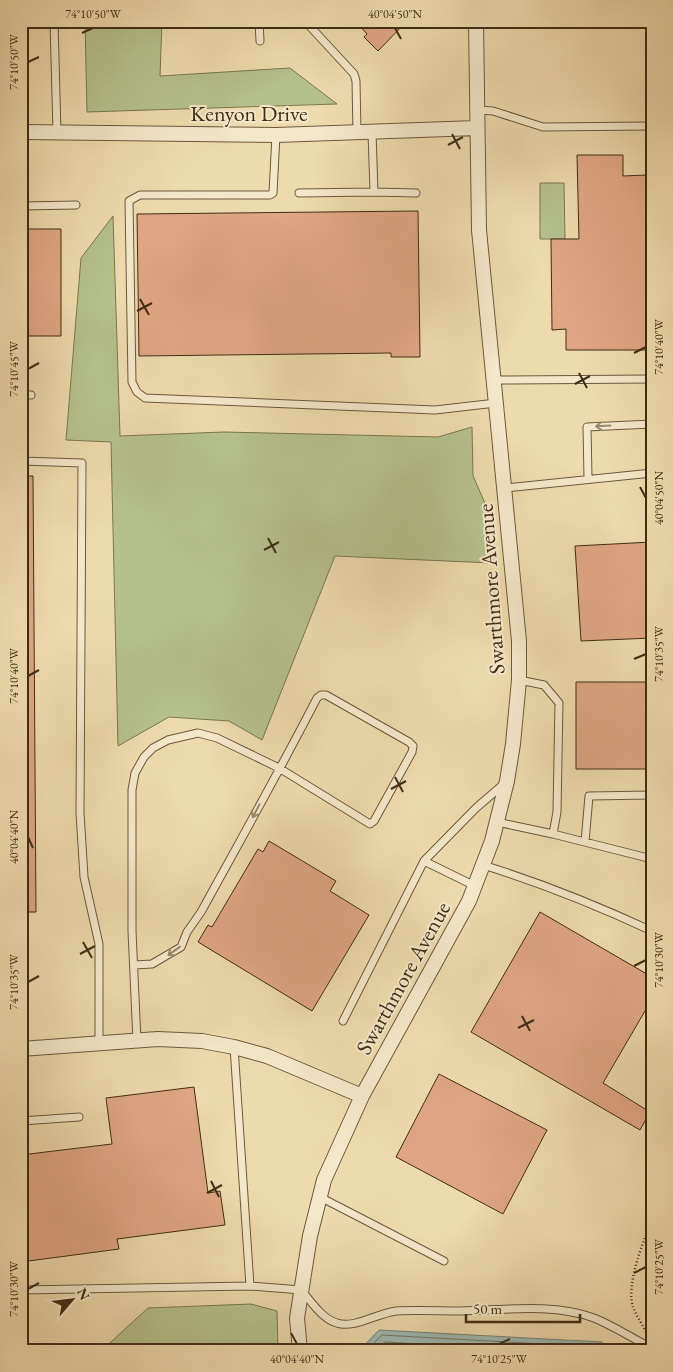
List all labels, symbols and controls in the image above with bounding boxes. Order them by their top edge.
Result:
text: 74°10'50"W [65,6,122,22]
text: 40°04'50"N [368,6,422,22]
text: 74°10'50"W [6,33,22,90]
street label: Kenyon Drive [190,99,308,128]
text: 74°10'40"W [651,318,667,375]
text: 74°10'45"W [6,340,22,397]
one-way arrow [595,422,611,431]
text: 40°04'50"N [651,471,667,525]
street label: Swarthmore Avenue [471,502,511,675]
text: 74°10'35"W [651,625,667,682]
text: 74°10'40"W [6,647,22,704]
one-way arrow [251,803,260,818]
text: 40°04'40"N [6,810,22,864]
street label: Swarthmore Avenue [349,896,457,1060]
text: 74°10'30"W [651,931,667,988]
one-way arrow [167,946,181,956]
text: 74°10'35"W [6,953,22,1010]
text: 74°10'25"W [651,1238,667,1295]
text: 74°10'30"W [6,1260,22,1317]
north arrow [48,1274,98,1324]
text: N [73,1285,94,1304]
scale bar [466,1292,579,1324]
text: 50 m [473,1299,502,1318]
text: 40°04'40"N [270,1351,324,1367]
text: 74°10'25"W [471,1351,528,1367]

